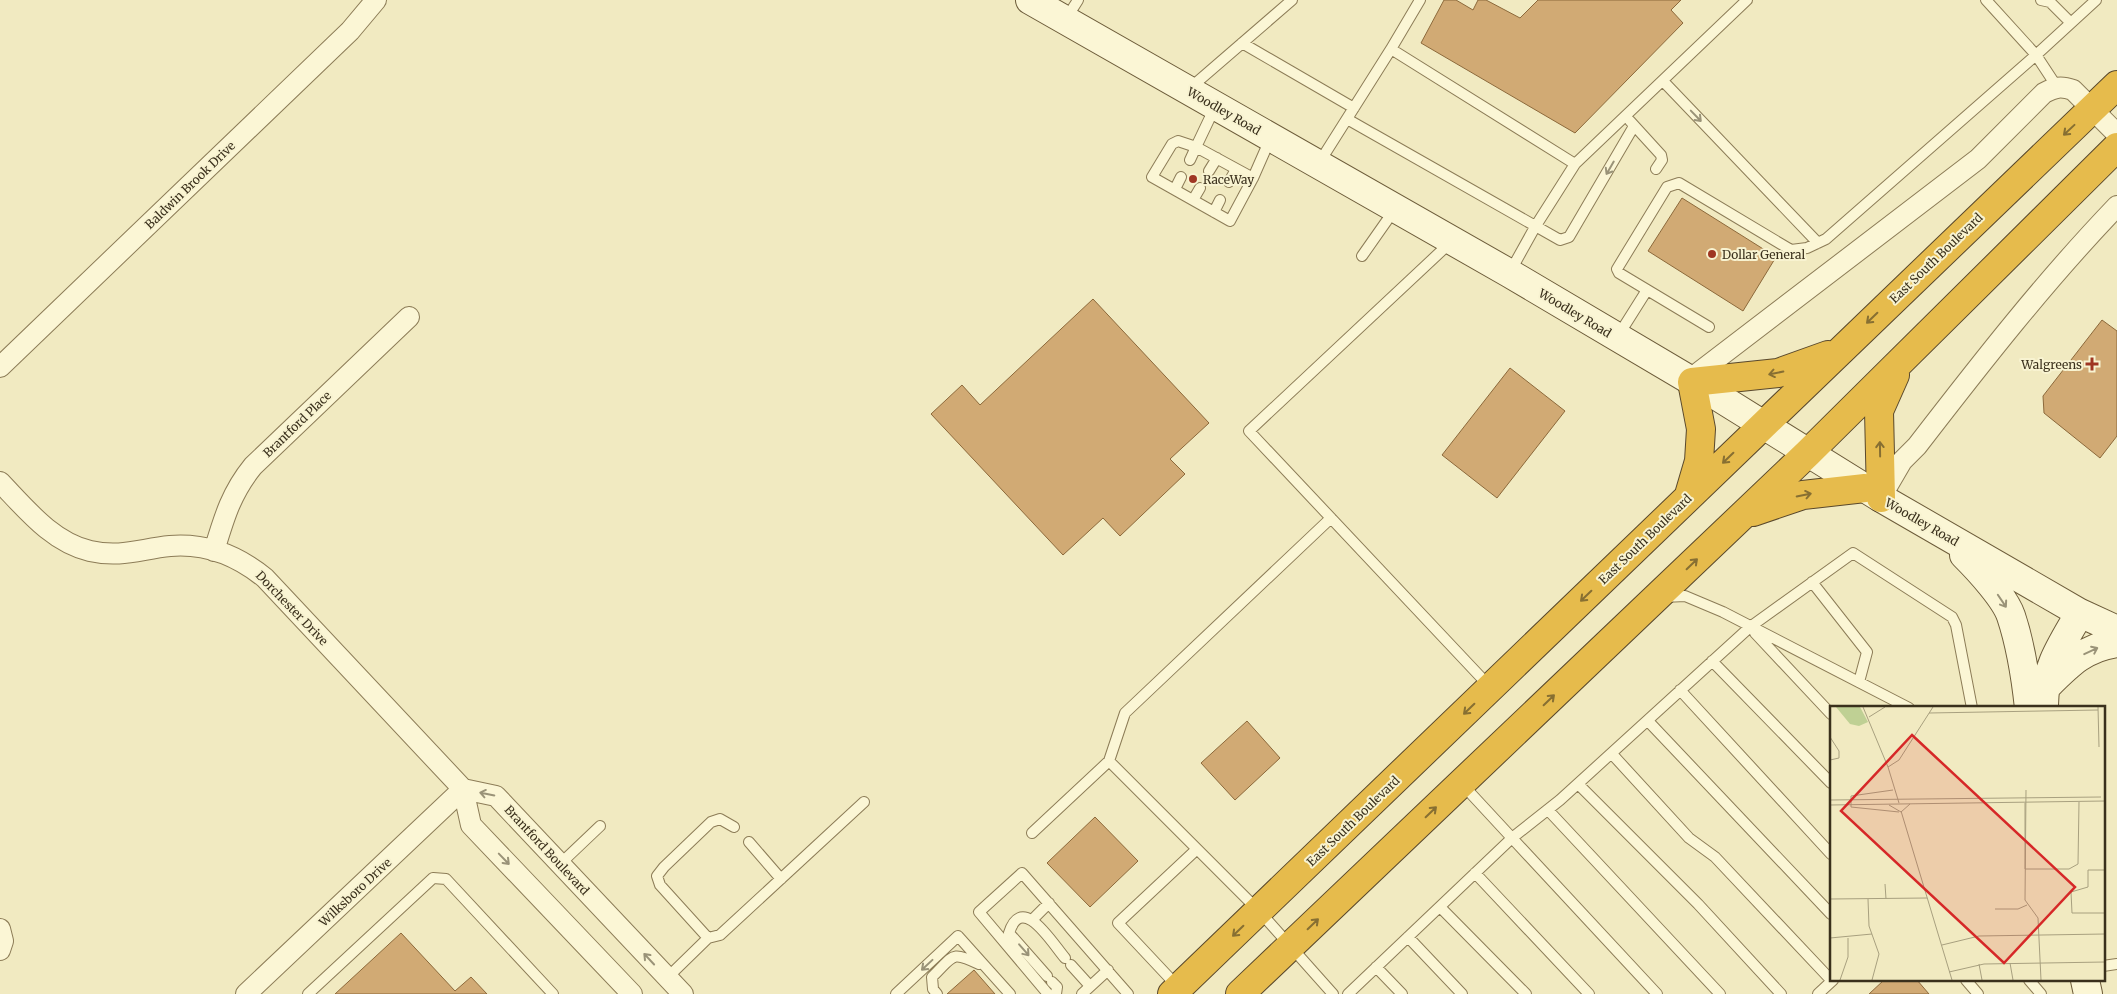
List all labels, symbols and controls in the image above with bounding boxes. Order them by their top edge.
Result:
street label: Woodley Road [1184,83,1263,138]
one-way arrow [1690,110,1702,122]
one-way arrow [2063,124,2075,136]
street label: Baldwin Brook Drive [142,138,238,232]
one-way arrow [1604,160,1614,174]
place label: RaceWay [1203,172,1254,187]
marker: RaceWay [1187,173,1199,185]
street label: East South Boulevard [1886,210,1986,306]
place label: Dollar General [1722,247,1806,262]
marker: Dollar General [1706,248,1718,260]
street label: Woodley Road [1535,285,1614,341]
one-way arrow [1866,312,1879,324]
place label: Walgreens [2020,357,2082,372]
marker: Walgreens [2086,358,2098,370]
one-way arrow [1769,368,1785,378]
street label: Brantford Place [260,388,334,460]
one-way arrow [1875,441,1884,457]
one-way arrow [1721,452,1734,464]
one-way arrow [1796,490,1812,499]
street label: East South Boulevard [1595,491,1695,587]
street label: Woodley Road [1882,494,1961,549]
one-way arrow [1685,558,1698,570]
street label: Dorchester Drive [253,568,331,648]
one-way arrow [1580,590,1592,602]
one-way arrow [1997,594,2007,608]
one-way arrow [2083,645,2098,655]
one-way arrow [1542,694,1555,706]
one-way arrow [1463,703,1476,715]
inset map [1830,706,2104,982]
street label: East South Boulevard [1303,773,1403,869]
one-way arrow [479,789,495,799]
street label: Brantford Boulevard [502,802,592,898]
one-way arrow [1425,806,1437,818]
one-way arrow [498,853,510,866]
street label: Wilksboro Drive [315,855,394,930]
one-way arrow [1307,918,1320,930]
one-way arrow [1232,925,1245,937]
one-way arrow [1019,944,1030,957]
one-way arrow [643,952,655,965]
one-way arrow [921,959,933,971]

